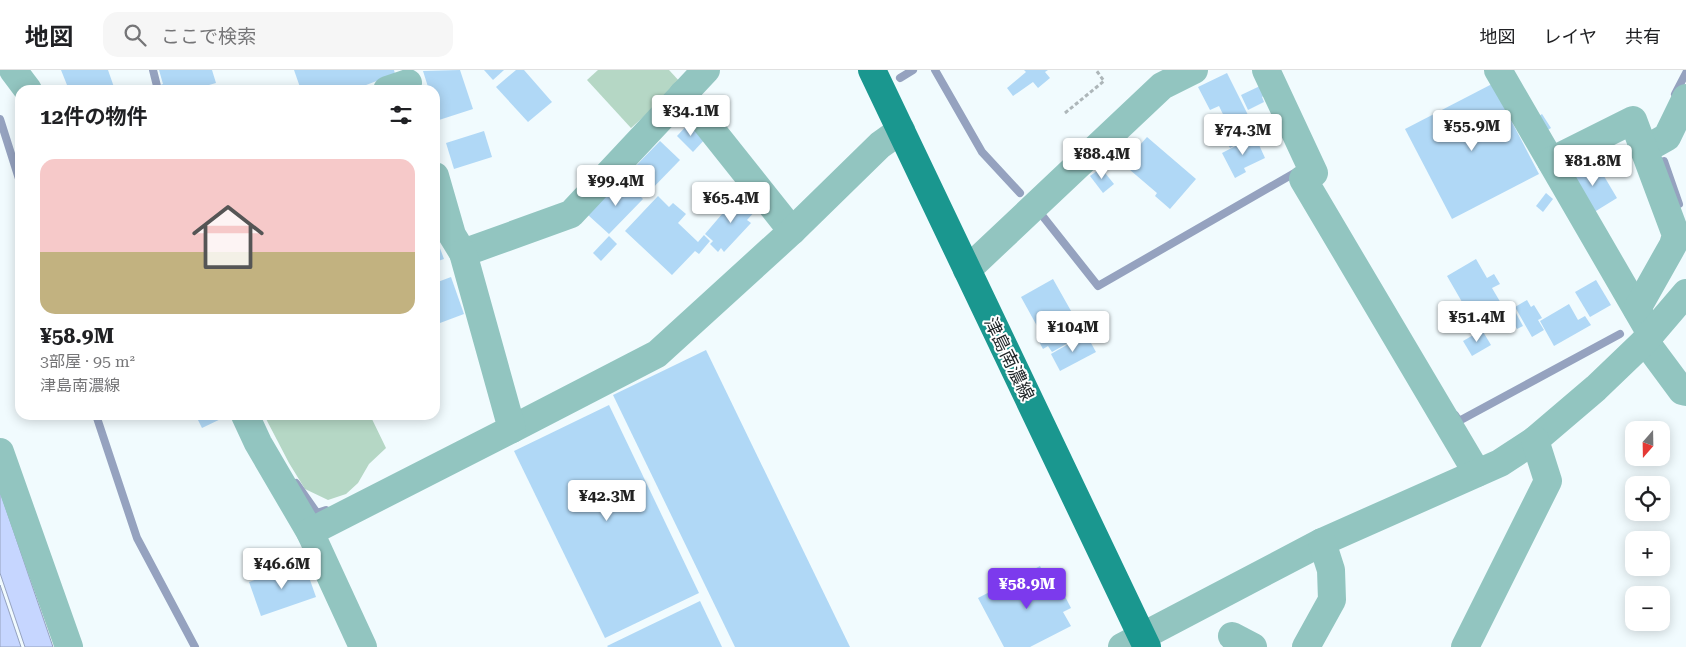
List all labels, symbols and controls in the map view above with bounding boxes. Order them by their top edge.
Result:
search box [103,12,453,57]
icon: search [121,21,149,49]
text: 地図 [25,23,73,51]
text: ここで検索 [161,25,256,48]
text: 地図 [1480,26,1516,47]
text: レイヤ [1544,26,1597,47]
text: 共有 [1625,26,1661,47]
pin: ¥34.1M [650,94,732,137]
icon: filters [387,101,415,129]
text: ¥34.1M [663,101,719,120]
text: 12件の物件 [40,105,148,129]
pin: ¥55.9M [1431,109,1513,152]
pin: ¥74.3M [1202,114,1284,156]
text: ¥55.9M [1444,116,1500,135]
text: ¥74.3M [1215,120,1271,139]
pin: ¥88.4M [1061,138,1143,180]
text: ¥88.4M [1074,144,1130,163]
pin: ¥81.8M [1552,144,1634,187]
text: ¥81.8M [1565,151,1621,170]
pin: ¥99.4M [575,164,657,207]
text: ¥99.4M [588,171,644,190]
pin: ¥65.4M [690,182,772,224]
text: ¥65.4M [703,188,759,207]
icon: home [183,192,273,282]
pin: ¥51.4M [1436,300,1518,343]
text: ¥51.4M [1449,307,1505,326]
pin: ¥104M [1038,310,1108,353]
street label: 津島南濃線 [980,314,1039,404]
text: ¥104M [1047,317,1099,336]
text: ¥58.9M [40,324,114,348]
text: 3部屋 · 95 m² [40,352,135,371]
text: 津島南濃線 [40,376,120,395]
north arrow [1625,421,1670,466]
map controls [1625,421,1670,631]
button: locate [1625,476,1670,521]
pin: ¥42.3M [566,480,648,522]
text: ¥42.3M [579,486,635,505]
button: + [1625,531,1670,576]
pin: ¥46.6M [241,548,323,590]
text: ¥46.6M [254,554,310,573]
pin: ¥58.9M [986,568,1068,610]
text: ¥58.9M [999,574,1055,593]
button: − [1625,586,1670,631]

